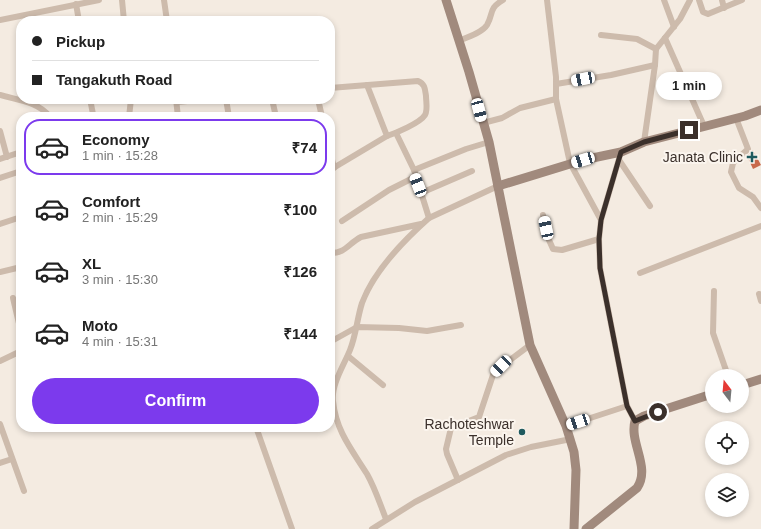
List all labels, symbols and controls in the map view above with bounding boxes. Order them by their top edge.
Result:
text: Pickup [56,33,105,50]
text: Tangakuth Road [56,71,172,88]
car [570,71,596,87]
callout: 1 min [656,72,722,100]
text: 1 min [672,78,706,93]
car [470,97,488,123]
route end [680,121,698,139]
icon: car [34,129,70,165]
text: Economy [82,131,150,148]
text: ₹74 [292,139,317,156]
text: 1 min · 15:28 [82,148,158,163]
place label: Janata Clinic [663,149,743,165]
car [570,151,596,169]
marker: Janata Clinic [746,151,758,163]
car [408,172,428,198]
icon: car [34,191,70,227]
text: Comfort [82,193,140,210]
text: ₹100 [283,201,317,218]
text: 2 min · 15:29 [82,210,158,225]
car [538,215,554,241]
icon: car [34,253,70,289]
text: XL [82,255,101,272]
text: ₹126 [283,263,317,280]
text: 3 min · 15:30 [82,272,158,287]
icon: car [34,315,70,351]
text: Moto [82,317,118,334]
text: ₹144 [283,325,317,342]
text: 4 min · 15:31 [82,334,158,349]
car [488,353,514,379]
north arrow [705,369,749,413]
map controls [705,369,749,517]
button: Confirm [32,378,319,424]
route start [649,403,667,421]
car [565,413,591,431]
place label: Rachoteshwar Temple [425,416,514,448]
button: locate [705,421,749,465]
marker: Rachoteshwar Temple [517,427,527,437]
button: layers [705,473,749,517]

